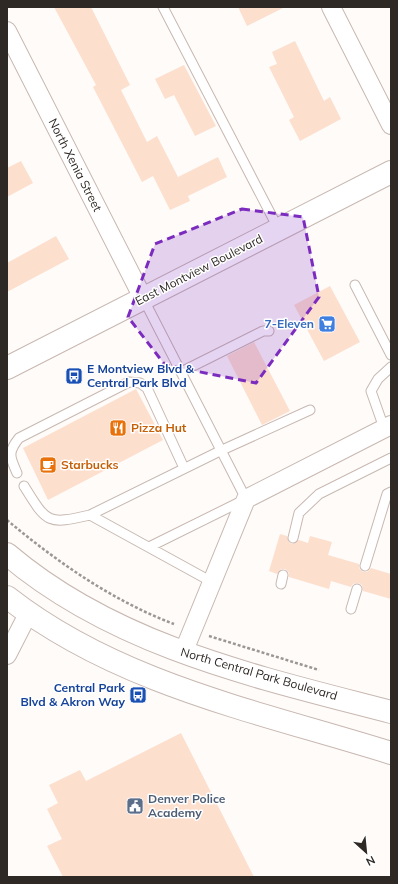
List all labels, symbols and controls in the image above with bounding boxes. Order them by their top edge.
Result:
street label: North Xenia Street [45,116,105,214]
street label: East Montview Boulevard [132,231,265,308]
supermarket icon: 7-Eleven [317,314,337,334]
place label: 7-Eleven [265,316,314,331]
place label: E Montview Blvd & Central Park Blvd [87,361,194,390]
bus stop icon: E Montview Blvd & Central Park Blvd [64,366,84,386]
restaurant icon: Pizza Hut [108,418,128,438]
place label: Pizza Hut [131,420,187,435]
cafe icon: Starbucks [38,455,58,475]
place label: Starbucks [61,457,119,472]
street label: North Central Park Boulevard [179,644,339,703]
place label: Central Park Blvd & Akron Way [20,680,125,709]
bus stop icon: Central Park Blvd & Akron Way [128,685,148,705]
place label: Denver Police Academy [148,791,226,820]
public building icon: Denver Police Academy [125,796,145,816]
north arrow [346,832,386,872]
text: N [364,853,377,869]

